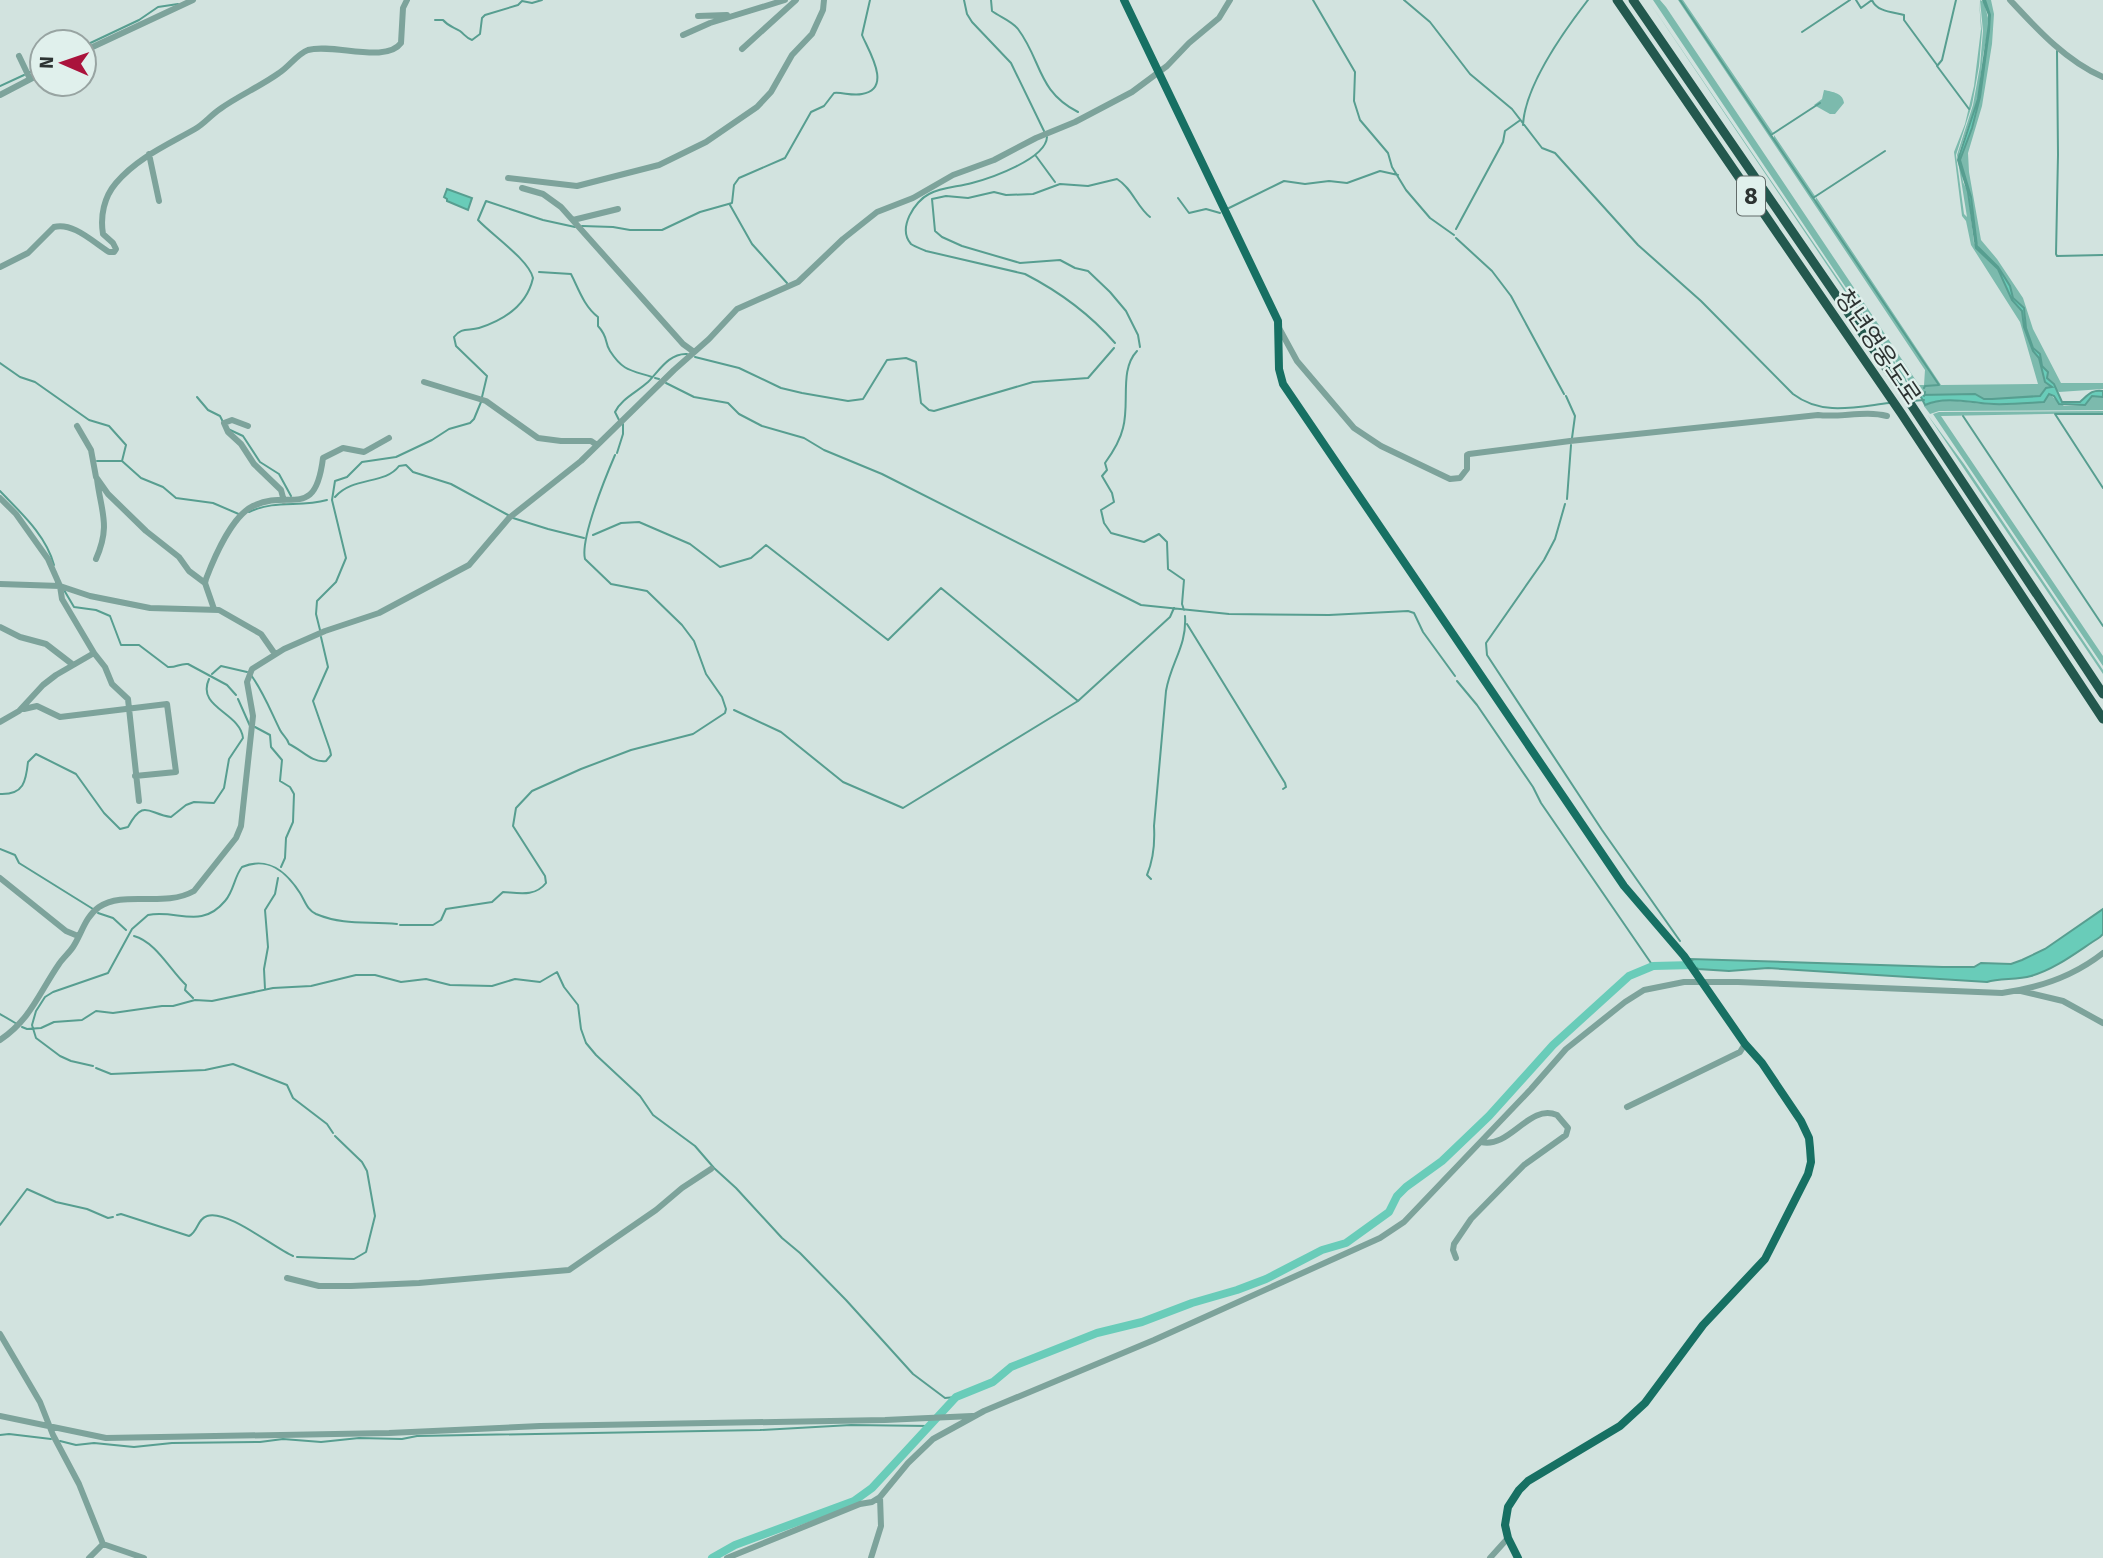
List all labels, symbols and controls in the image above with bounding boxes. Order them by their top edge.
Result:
north arrow [28,28,98,98]
text: N [35,56,58,69]
road number: 8 [1737,176,1765,216]
street label: 청년영웅도로 [1829,284,1927,410]

